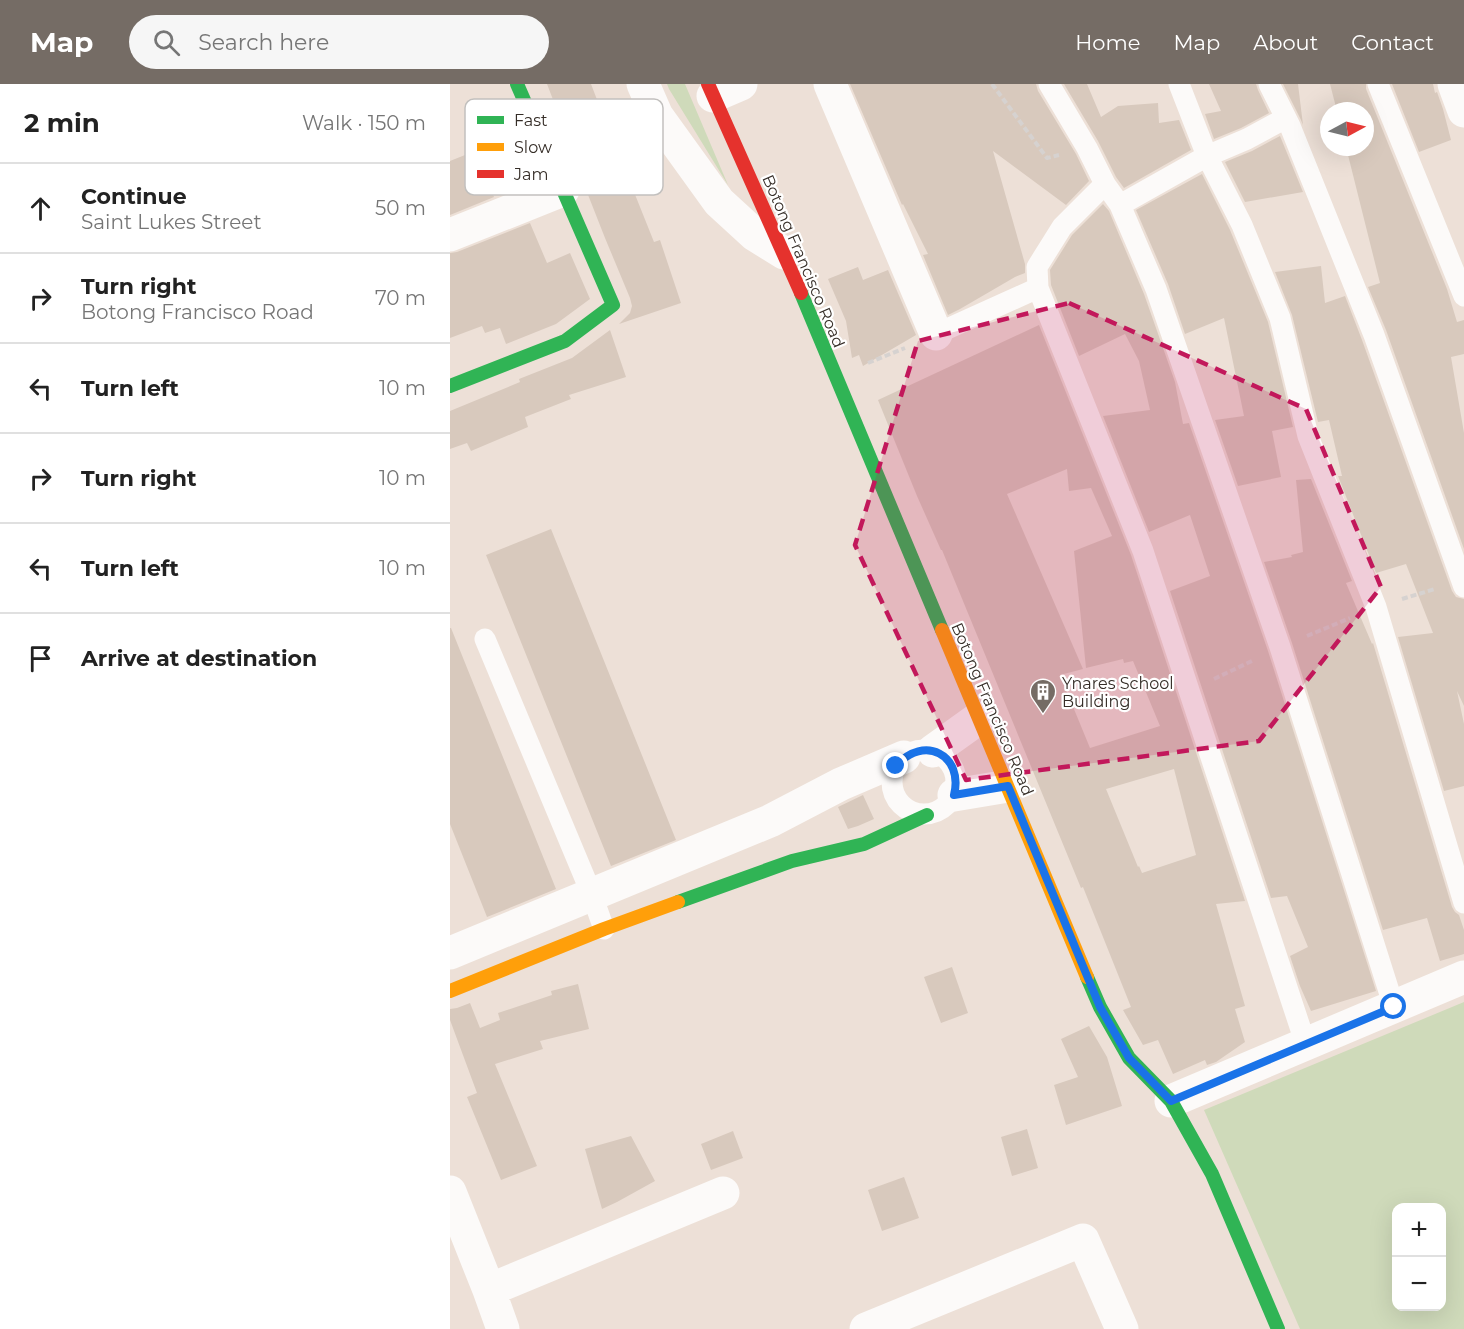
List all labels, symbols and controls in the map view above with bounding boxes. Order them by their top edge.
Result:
search box [129,15,549,69]
text: Map [30,25,93,59]
icon: search [150,26,183,59]
text: Search here [198,29,329,56]
text: Home [1075,30,1140,55]
text: Map [1173,30,1220,55]
text: About [1253,30,1318,55]
text: Contact [1351,30,1434,55]
legend [465,99,663,195]
north arrow [1320,102,1374,156]
text: 2 min [24,107,100,139]
text: Walk · 150 m [302,111,426,135]
text: Fast [514,111,548,130]
text: Slow [514,138,552,157]
text: Jam [513,165,548,184]
street label: Botong Francisco Road [758,172,849,351]
text: Continue [81,183,187,210]
icon: ahead [24,192,57,225]
text: 50 m [375,196,426,220]
text: Saint Lukes Street [81,210,262,234]
text: Turn right [81,273,196,300]
icon: right [24,282,57,315]
text: 70 m [375,286,426,310]
text: Botong Francisco Road [81,300,314,324]
icon: left [24,372,57,405]
text: Turn left [81,375,179,402]
text: 10 m [379,376,426,400]
icon: right [24,462,57,495]
text: Turn right [81,465,196,492]
text: 10 m [379,466,426,490]
icon: left [24,552,57,585]
text: Turn left [81,555,179,582]
text: 10 m [379,556,426,580]
street label: Botong Francisco Road [947,620,1038,799]
icon: arrive [24,642,57,675]
text: Arrive at destination [81,645,317,672]
place label: Ynares School Building [1062,674,1174,711]
building icon: Ynares School Building [1028,677,1058,715]
route end [882,752,908,778]
route start [1380,993,1406,1019]
map controls [1392,1203,1446,1311]
button: + [1392,1203,1446,1257]
button: − [1392,1257,1446,1311]

